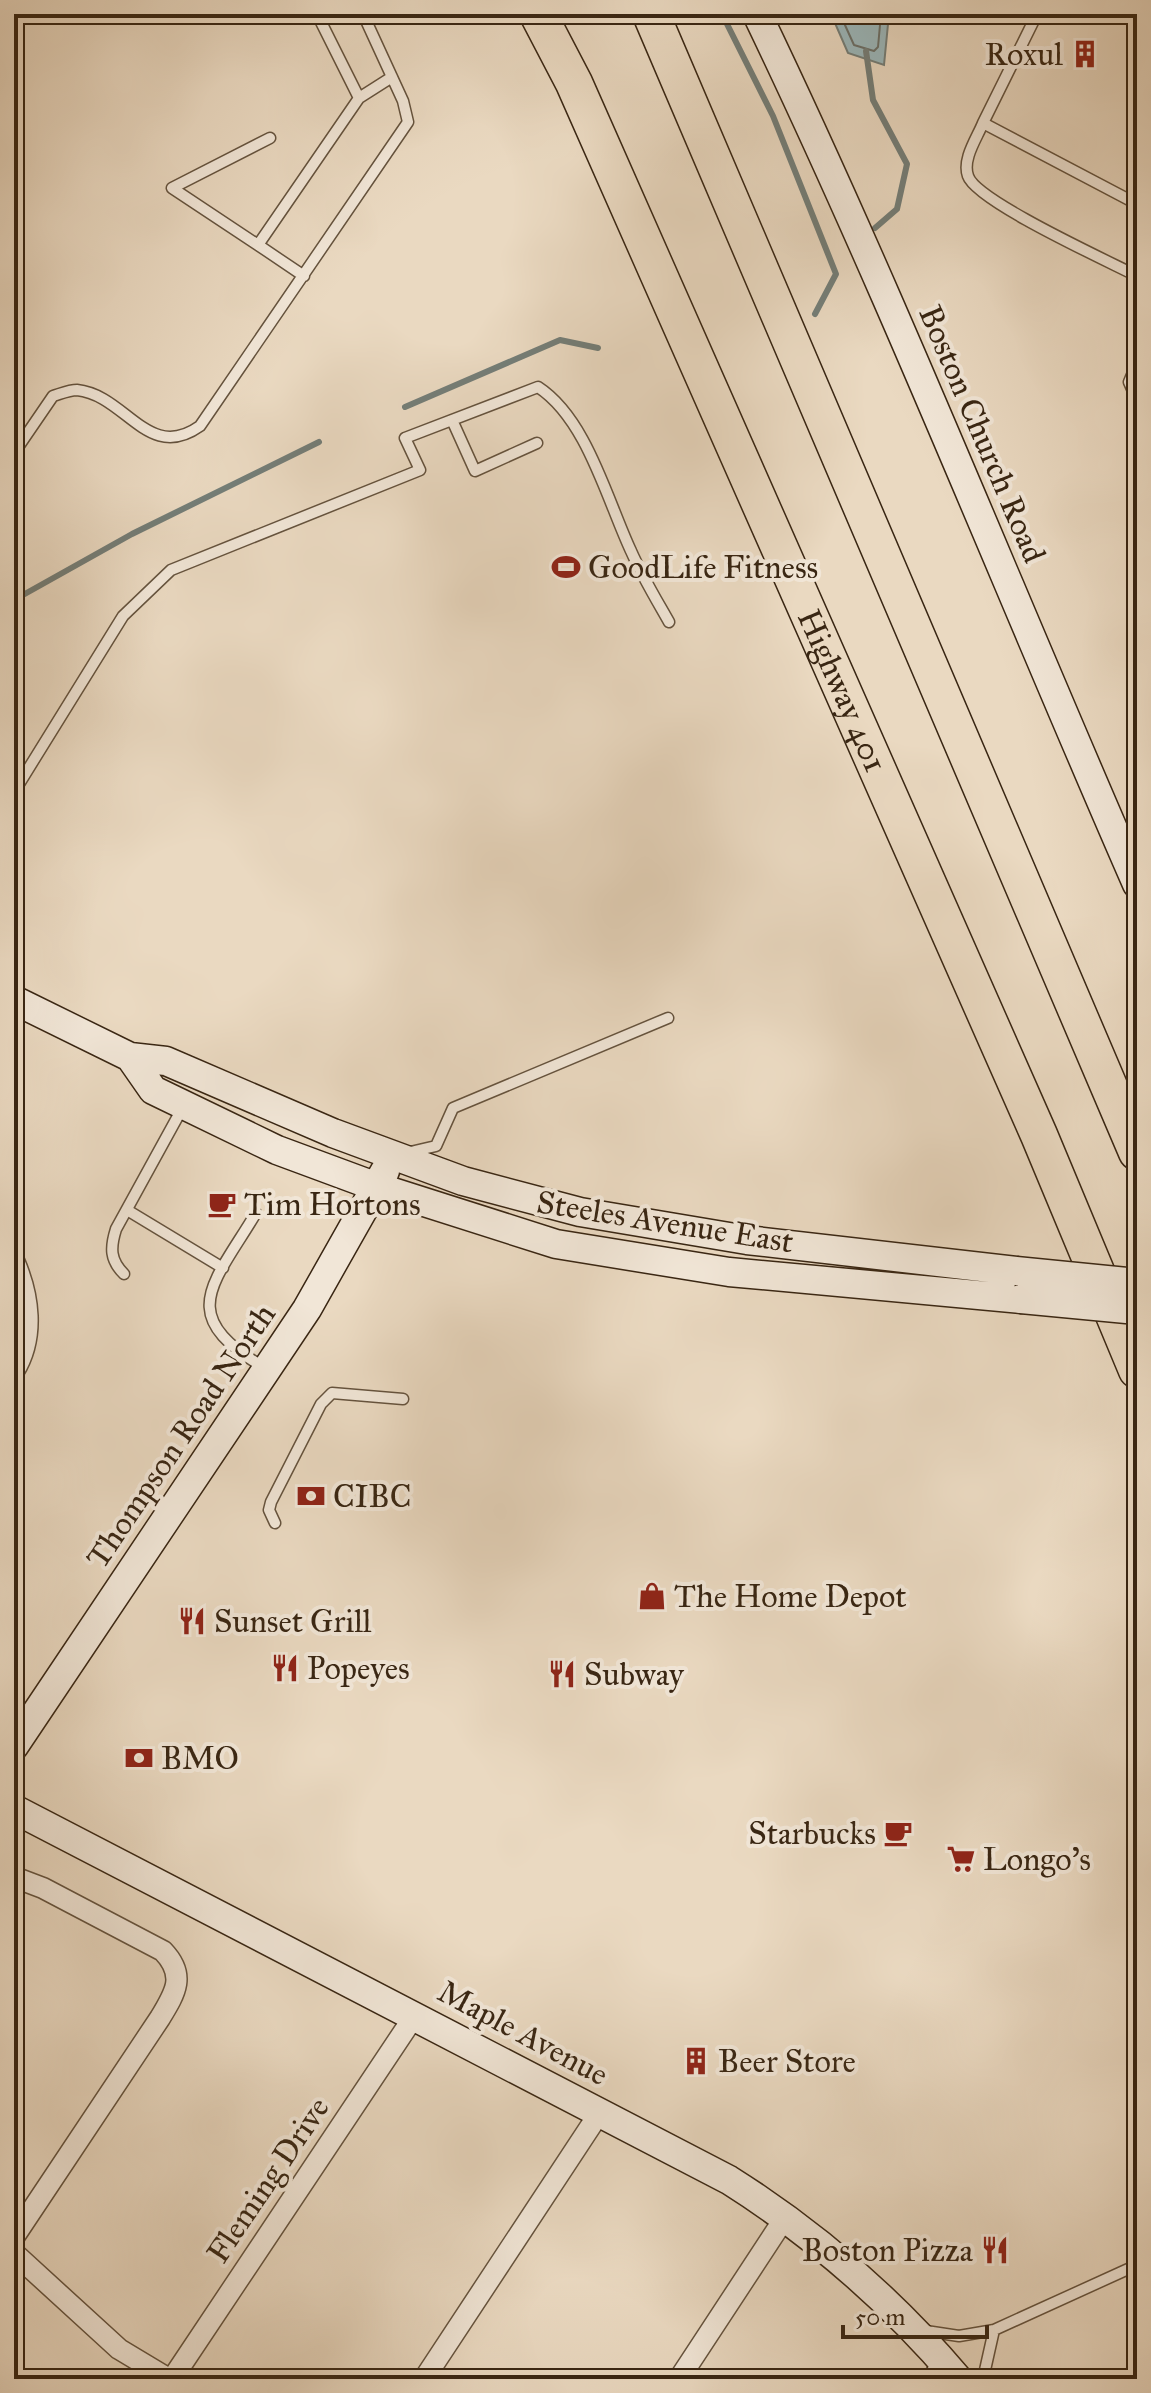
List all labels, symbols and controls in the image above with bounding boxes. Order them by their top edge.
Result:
place label: Roxul [985,35,1063,74]
building icon: Roxul [1070,39,1100,69]
street label: Boston Church Road [910,299,1054,569]
place label: GoodLife Fitness [588,548,818,587]
sports icon: GoodLife Fitness [551,552,581,582]
street label: Highway 401 [790,603,895,778]
street label: Steeles Avenue East [534,1182,796,1262]
place label: Tim Hortons [244,1185,421,1224]
cafe icon: Tim Hortons [207,1189,237,1219]
street label: Thompson Road North [78,1296,284,1575]
place label: CIBC [333,1477,412,1516]
bank icon: CIBC [296,1481,326,1511]
place label: The Home Depot [674,1577,907,1616]
shop icon: The Home Depot [637,1581,667,1611]
place label: Sunset Grill [214,1602,372,1641]
restaurant icon: Sunset Grill [177,1606,207,1636]
place label: Popeyes [307,1649,410,1688]
restaurant icon: Popeyes [270,1653,300,1683]
place label: Subway [584,1655,685,1694]
restaurant icon: Subway [547,1659,577,1689]
place label: BMO [161,1739,239,1778]
bank icon: BMO [124,1743,154,1773]
place label: Starbucks [748,1814,876,1853]
cafe icon: Starbucks [883,1818,913,1848]
place label: Longo's [983,1840,1091,1879]
supermarket icon: Longo's [946,1844,976,1874]
street label: Maple Avenue [431,1972,615,2094]
place label: Beer Store [718,2042,856,2081]
building icon: Beer Store [681,2046,711,2076]
street label: Fleming Drive [198,2090,338,2270]
place label: Boston Pizza [802,2231,973,2270]
restaurant icon: Boston Pizza [980,2235,1010,2265]
scale bar [843,2289,987,2339]
text: 50 m [855,2302,905,2332]

